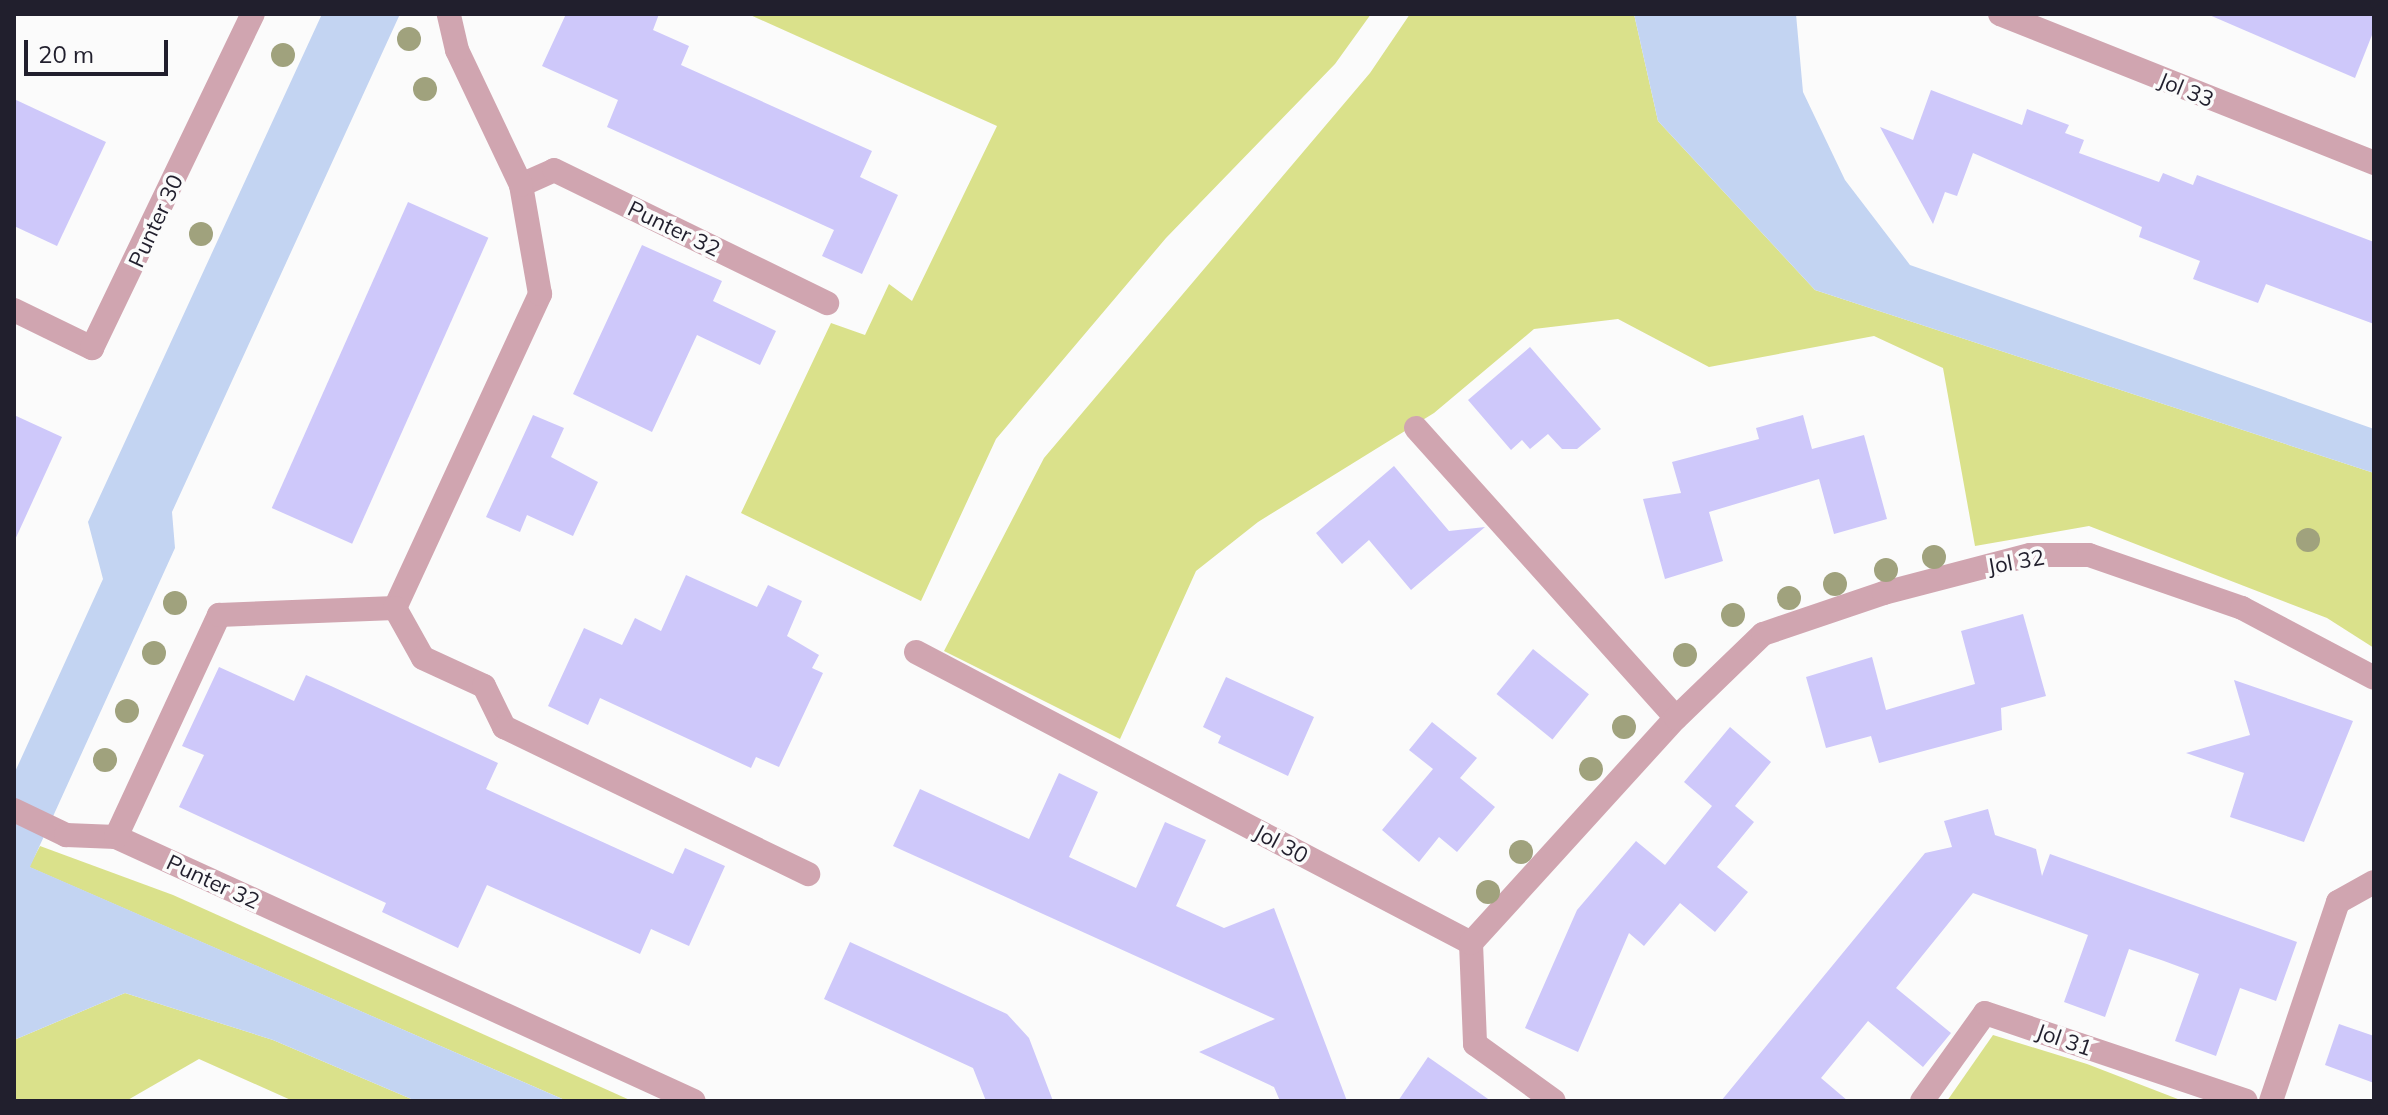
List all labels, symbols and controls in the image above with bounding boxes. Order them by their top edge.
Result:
scale bar [28,24,172,74]
text: 20 m [38,39,94,69]
street label: Jol 33 [2155,67,2217,113]
street label: Punter 30 [123,170,189,272]
street label: Punter 32 [624,195,724,263]
street label: Jol 32 [1986,544,2046,580]
street label: Jol 30 [1250,819,1312,869]
street label: Punter 32 [162,849,264,915]
street label: Jol 31 [2033,1018,2095,1062]

